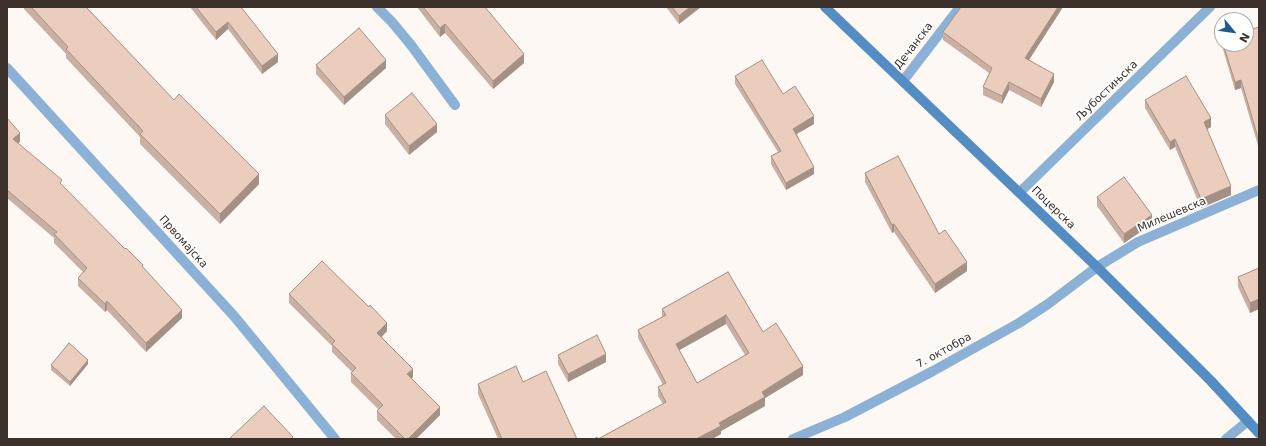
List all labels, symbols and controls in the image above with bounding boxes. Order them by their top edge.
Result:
north arrow [1214,12,1254,52]
street label: Дечанска [892,20,936,72]
text: N [1236,30,1252,45]
street label: Љубостињска [1073,58,1141,124]
street label: Поцерска [1028,184,1078,232]
street label: Милешевска [1136,195,1208,235]
street label: Првомајска [156,213,210,271]
street label: 7. октобра [914,330,974,372]

